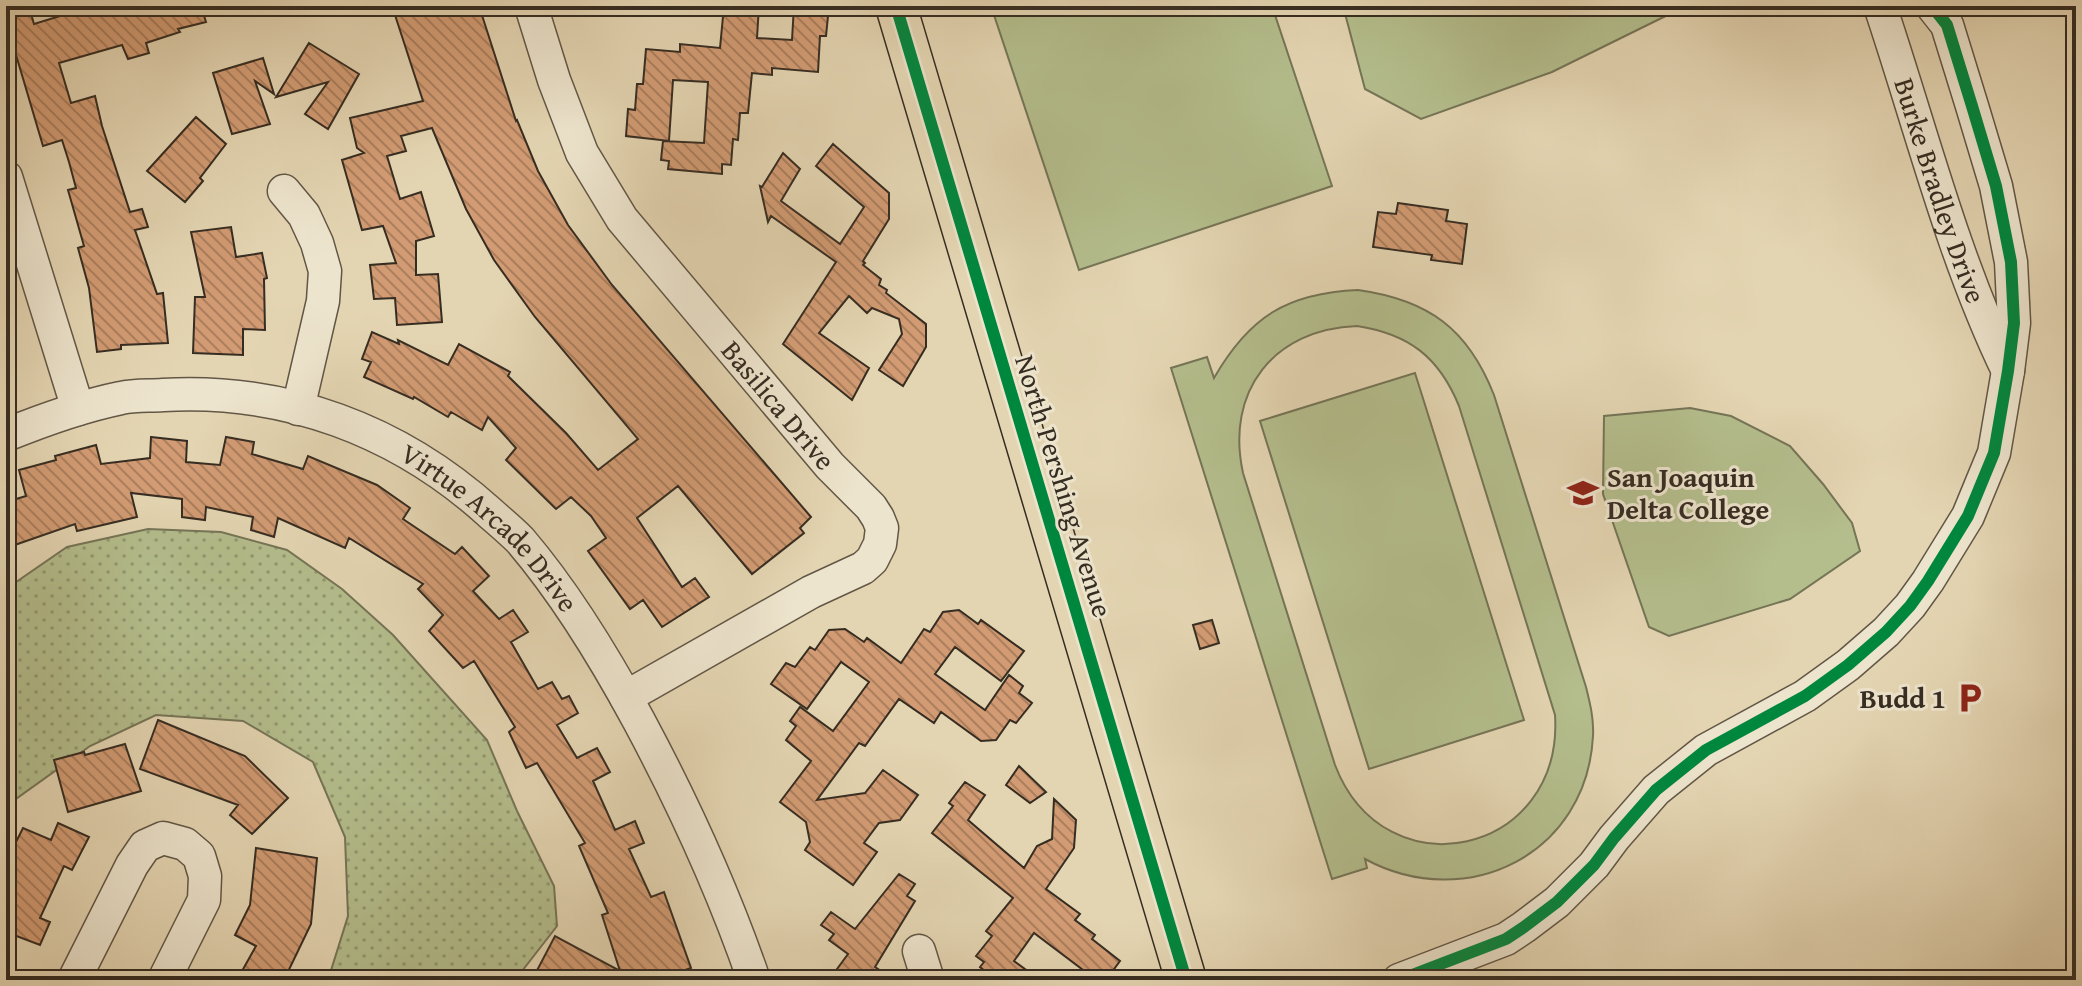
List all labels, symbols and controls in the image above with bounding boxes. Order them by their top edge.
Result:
street label: Burke Bradley Drive [1884,73,1997,309]
street label: Basilica Drive [712,331,846,479]
street label: North Pershing Avenue [1005,350,1124,622]
street label: Virtue Arcade Drive [394,432,589,620]
place label: San Joaquin Delta College [1607,456,1769,529]
school or university icon: San Joaquin Delta College [1566,476,1600,510]
place label: Budd 1 [1860,677,1946,718]
parking icon: Budd 1 [1953,681,1987,715]

